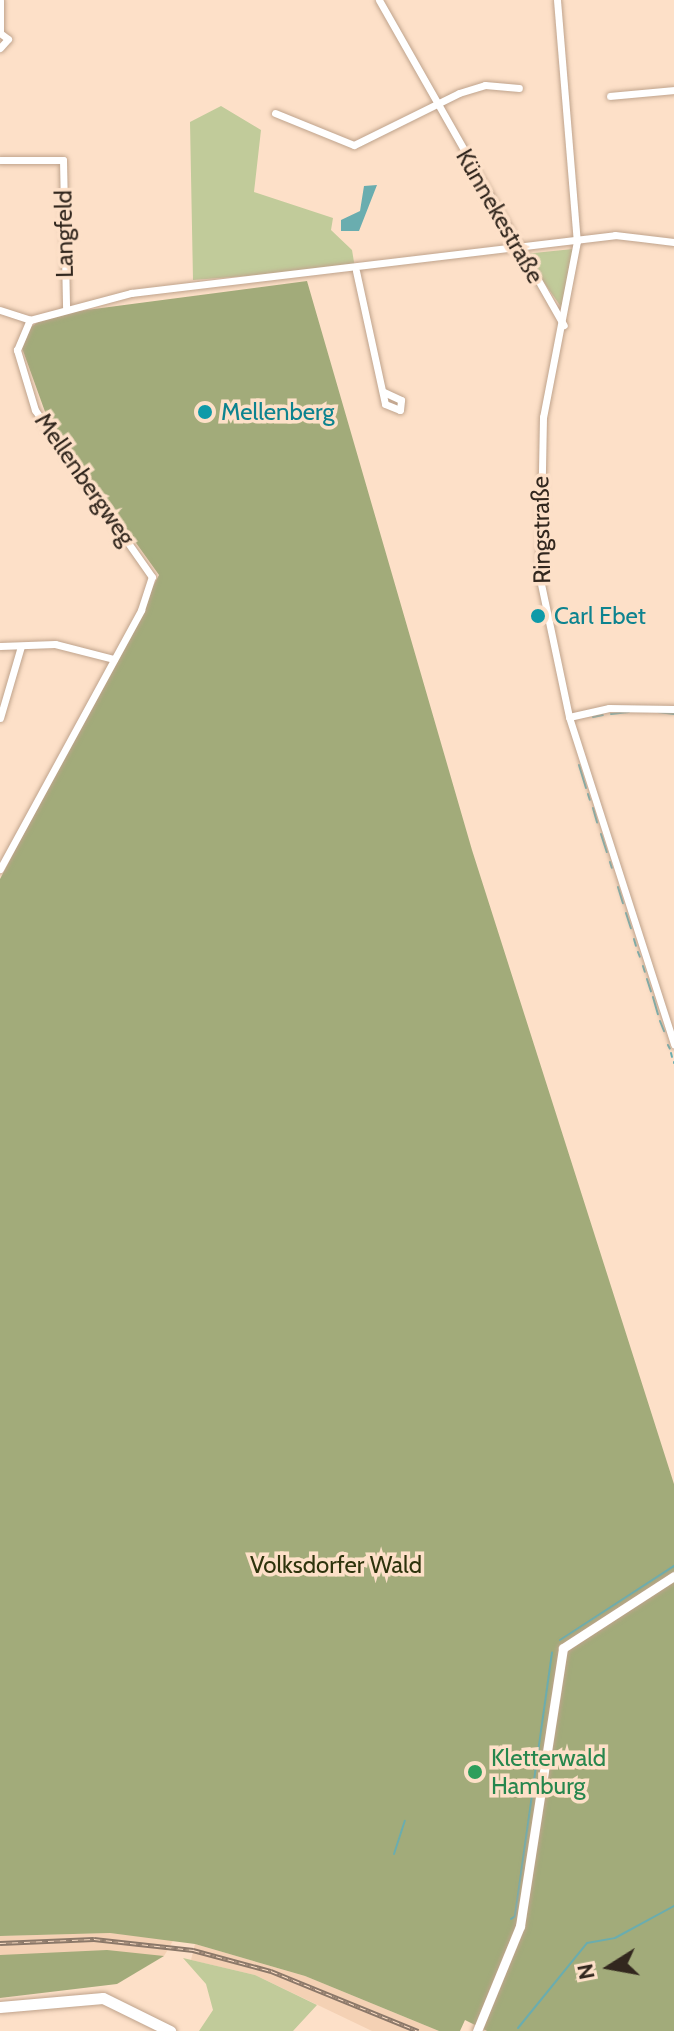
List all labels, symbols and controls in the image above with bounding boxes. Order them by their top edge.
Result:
street label: Künnekestraße [450,144,550,288]
street label: Langfeld [49,190,79,278]
place label: Mellenberg [221,398,334,426]
marker: Mellenberg [196,403,214,421]
street label: Mellenbergweg [29,407,141,551]
street label: Ringstraße [526,476,556,584]
place label: Carl Ebet [554,602,646,630]
marker: Carl Ebet [529,607,547,625]
park label: Volksdorfer Wald [250,1551,422,1579]
place label: Kletterwald Hamburg [491,1744,606,1800]
marker: Kletterwald Hamburg [466,1763,484,1781]
north arrow [570,1927,650,2007]
text: N [571,1961,601,1982]

